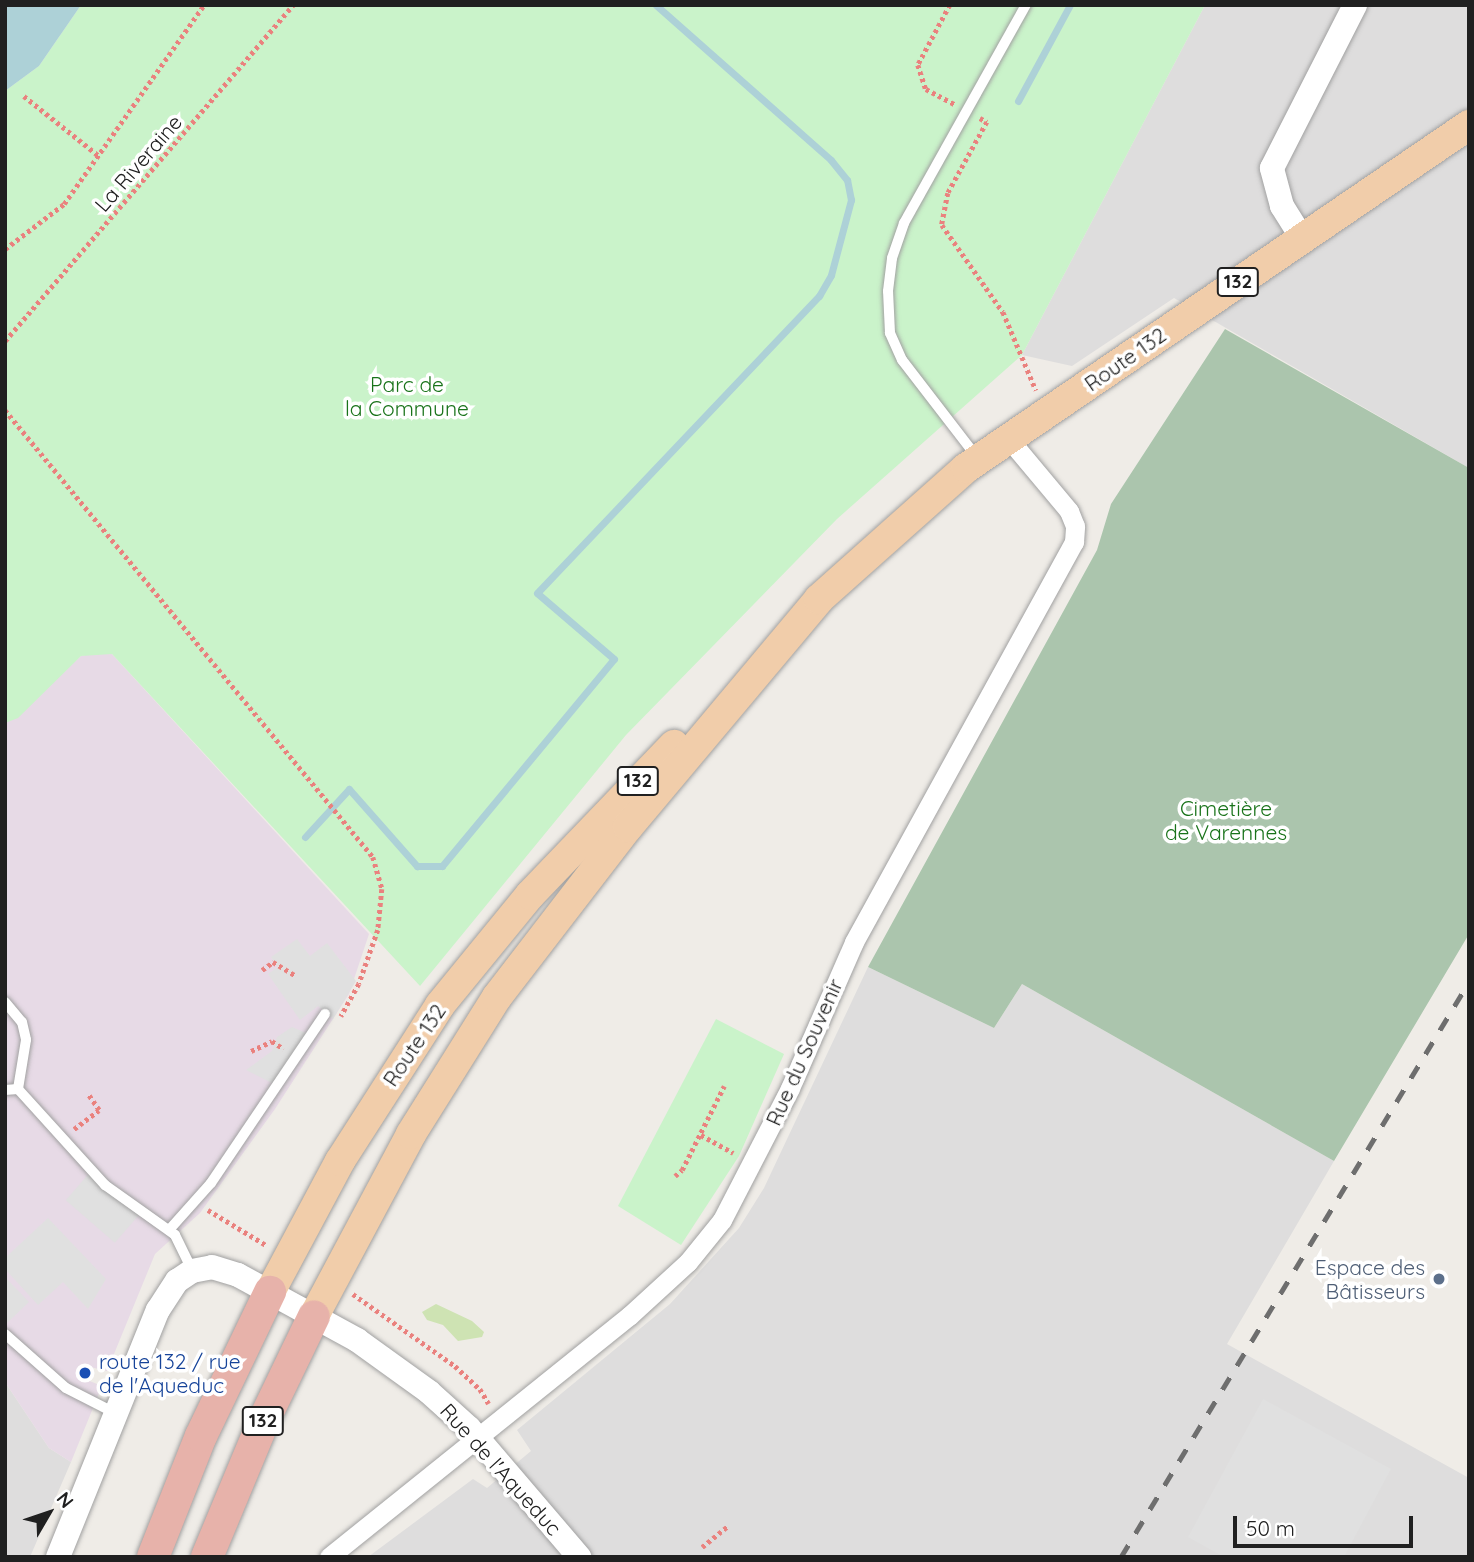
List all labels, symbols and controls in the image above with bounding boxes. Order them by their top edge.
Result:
street label: La Riveraine [89,109,187,217]
road number: 132 [1215,266,1261,298]
street label: Route 132 [1079,322,1171,396]
park label: Parc de la Commune [345,371,469,421]
road number: 132 [615,766,661,796]
park label: Cimetière de Varennes [1165,795,1287,845]
street label: Rue du Souvenir [760,975,848,1129]
street label: Route 132 [377,999,451,1091]
place label: Espace des Bâtisseurs [1315,1254,1425,1304]
marker: Espace des Bâtisseurs [1431,1271,1447,1287]
place label: route 132 / rue de l'Aqueduc [99,1348,241,1398]
marker: route 132 / rue de l'Aqueduc [77,1365,93,1381]
street label: Rue de l'Aqueduc [435,1398,567,1540]
road number: 132 [240,1406,286,1436]
north arrow [14,1478,84,1548]
text: N [52,1487,79,1513]
scale bar [1236,1502,1416,1546]
text: 50 m [1246,1515,1295,1541]

